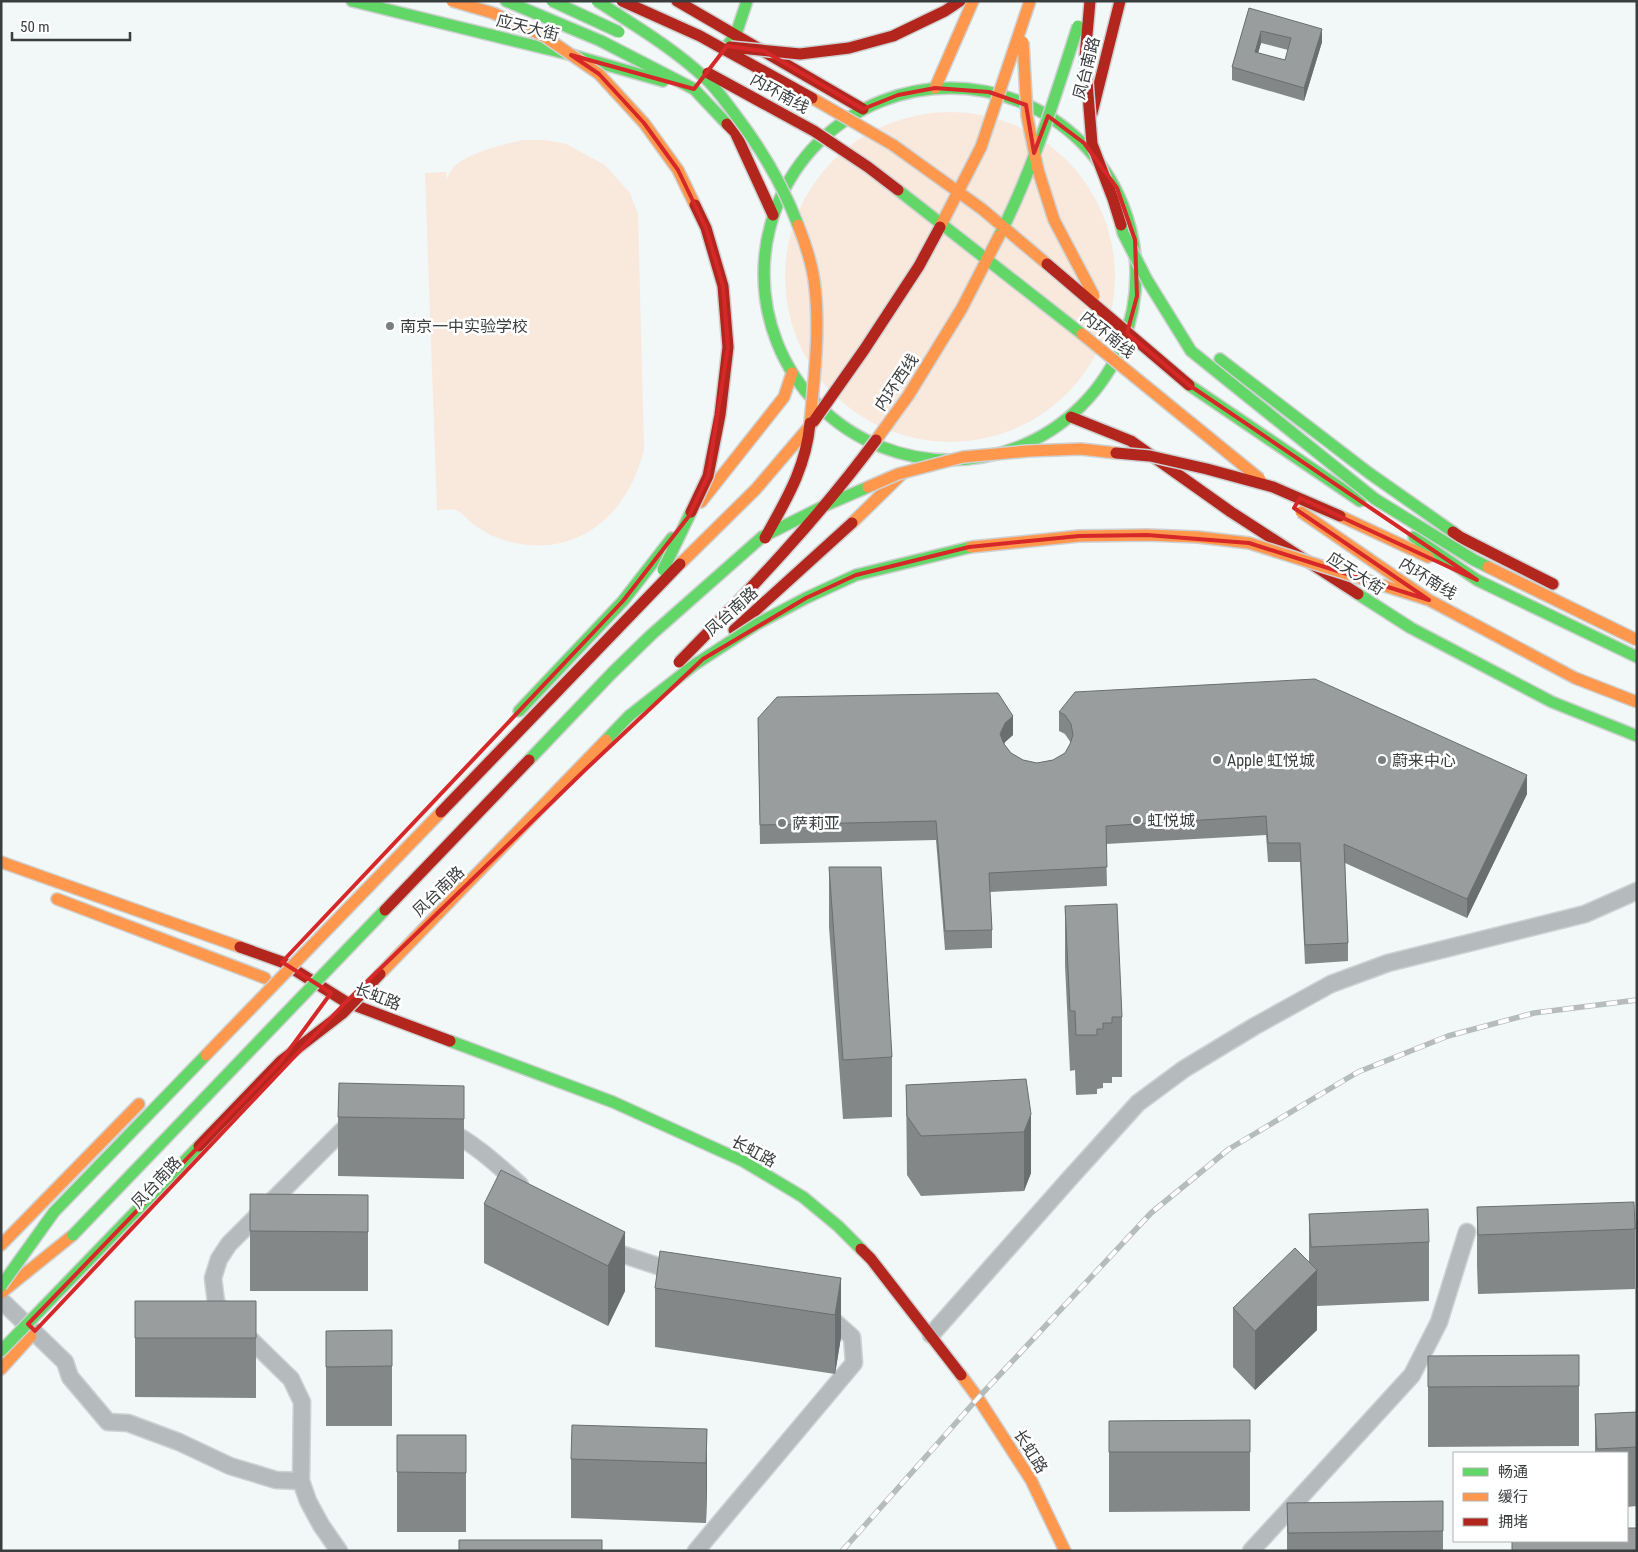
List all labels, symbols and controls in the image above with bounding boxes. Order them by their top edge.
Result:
scale bar [12,10,130,42]
street label: 应天大街 [495,11,561,44]
text: 50 m [20,18,50,36]
street label: 凤台南路 [1070,35,1103,101]
street label: 内环南线 [747,70,812,117]
street label: 内环南线 [1077,307,1139,362]
place label: 南京一中实验学校 [400,317,528,336]
marker: 南京一中实验学校 [384,320,396,332]
street label: 内环西线 [871,350,922,414]
street label: 应天大街 [1324,548,1388,599]
street label: 内环南线 [1396,553,1460,603]
street label: 凤台南路 [701,583,761,640]
place label: Apple 虹悦城 [1227,751,1315,770]
place label: 蔚来中心 [1392,751,1456,770]
marker: Apple 虹悦城 [1211,754,1223,766]
marker: 蔚来中心 [1376,754,1388,766]
place label: 虹悦城 [1147,811,1195,830]
place label: 萨莉亚 [792,814,840,833]
marker: 虹悦城 [1131,814,1143,826]
marker: 萨莉亚 [776,817,788,829]
street label: 凤台南路 [409,862,468,920]
street label: 长虹路 [352,979,404,1014]
street label: 长虹路 [728,1132,779,1171]
street label: 凤台南路 [128,1152,185,1212]
street label: 长虹路 [1010,1426,1051,1477]
legend [1453,1452,1628,1542]
text: 畅通 [1498,1463,1528,1481]
text: 缓行 [1498,1488,1528,1506]
text: 拥堵 [1498,1513,1528,1531]

